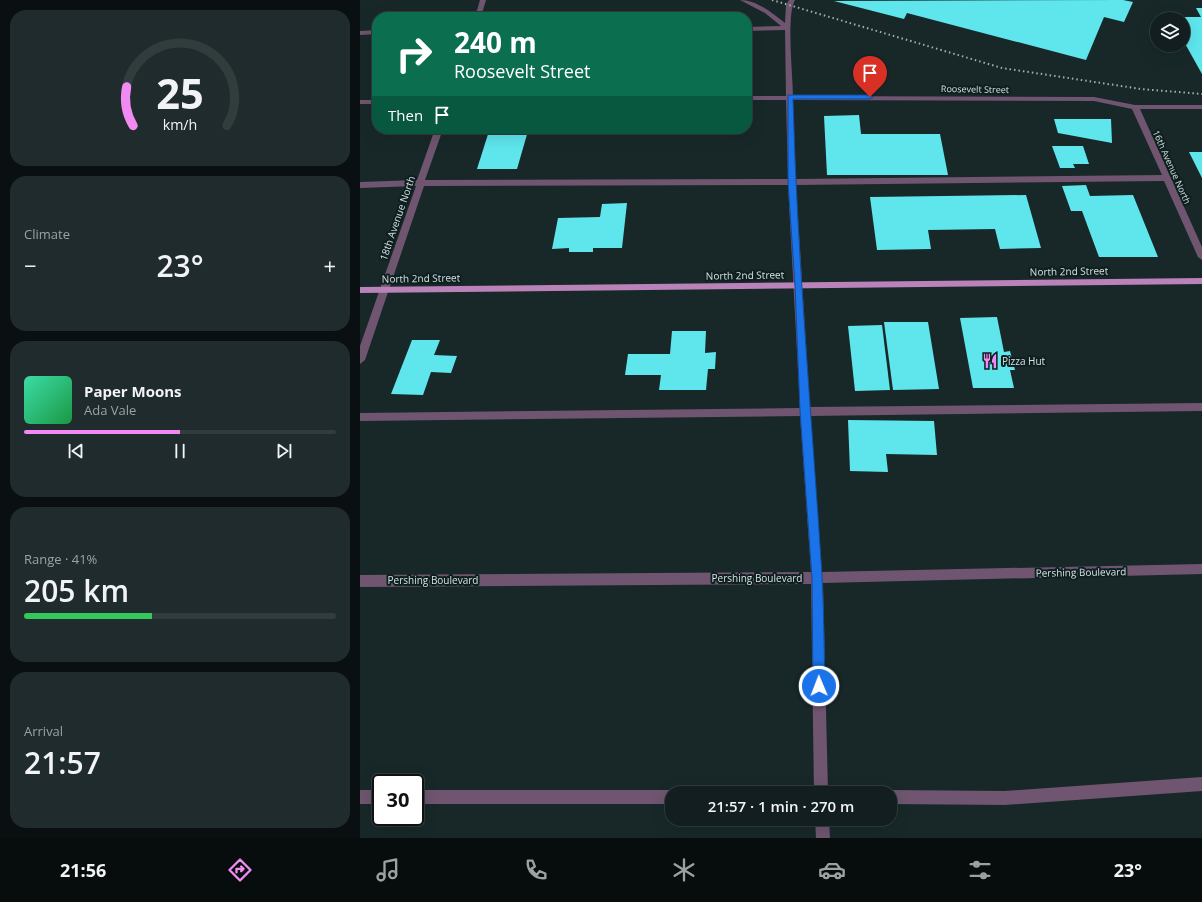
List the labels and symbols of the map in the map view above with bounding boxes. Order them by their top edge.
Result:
pin [853,56,887,97]
street label: Roosevelt Street [941,82,1009,96]
street label: 16th Avenue North [1150,128,1194,206]
street label: 18th Avenue North [376,174,418,262]
street label: North 2nd Street [1030,263,1109,279]
street label: North 2nd Street [706,267,785,283]
street label: North 2nd Street [382,270,461,286]
restaurant icon: Pizza Hut [981,352,999,370]
place label: Pizza Hut [1002,354,1046,368]
street label: Pershing Boulevard [1035,564,1127,580]
street label: Pershing Boulevard [712,571,802,585]
street label: Pershing Boulevard [388,573,478,587]
position arrow [798,665,840,707]
speed limit sign: 30 [372,774,424,826]

